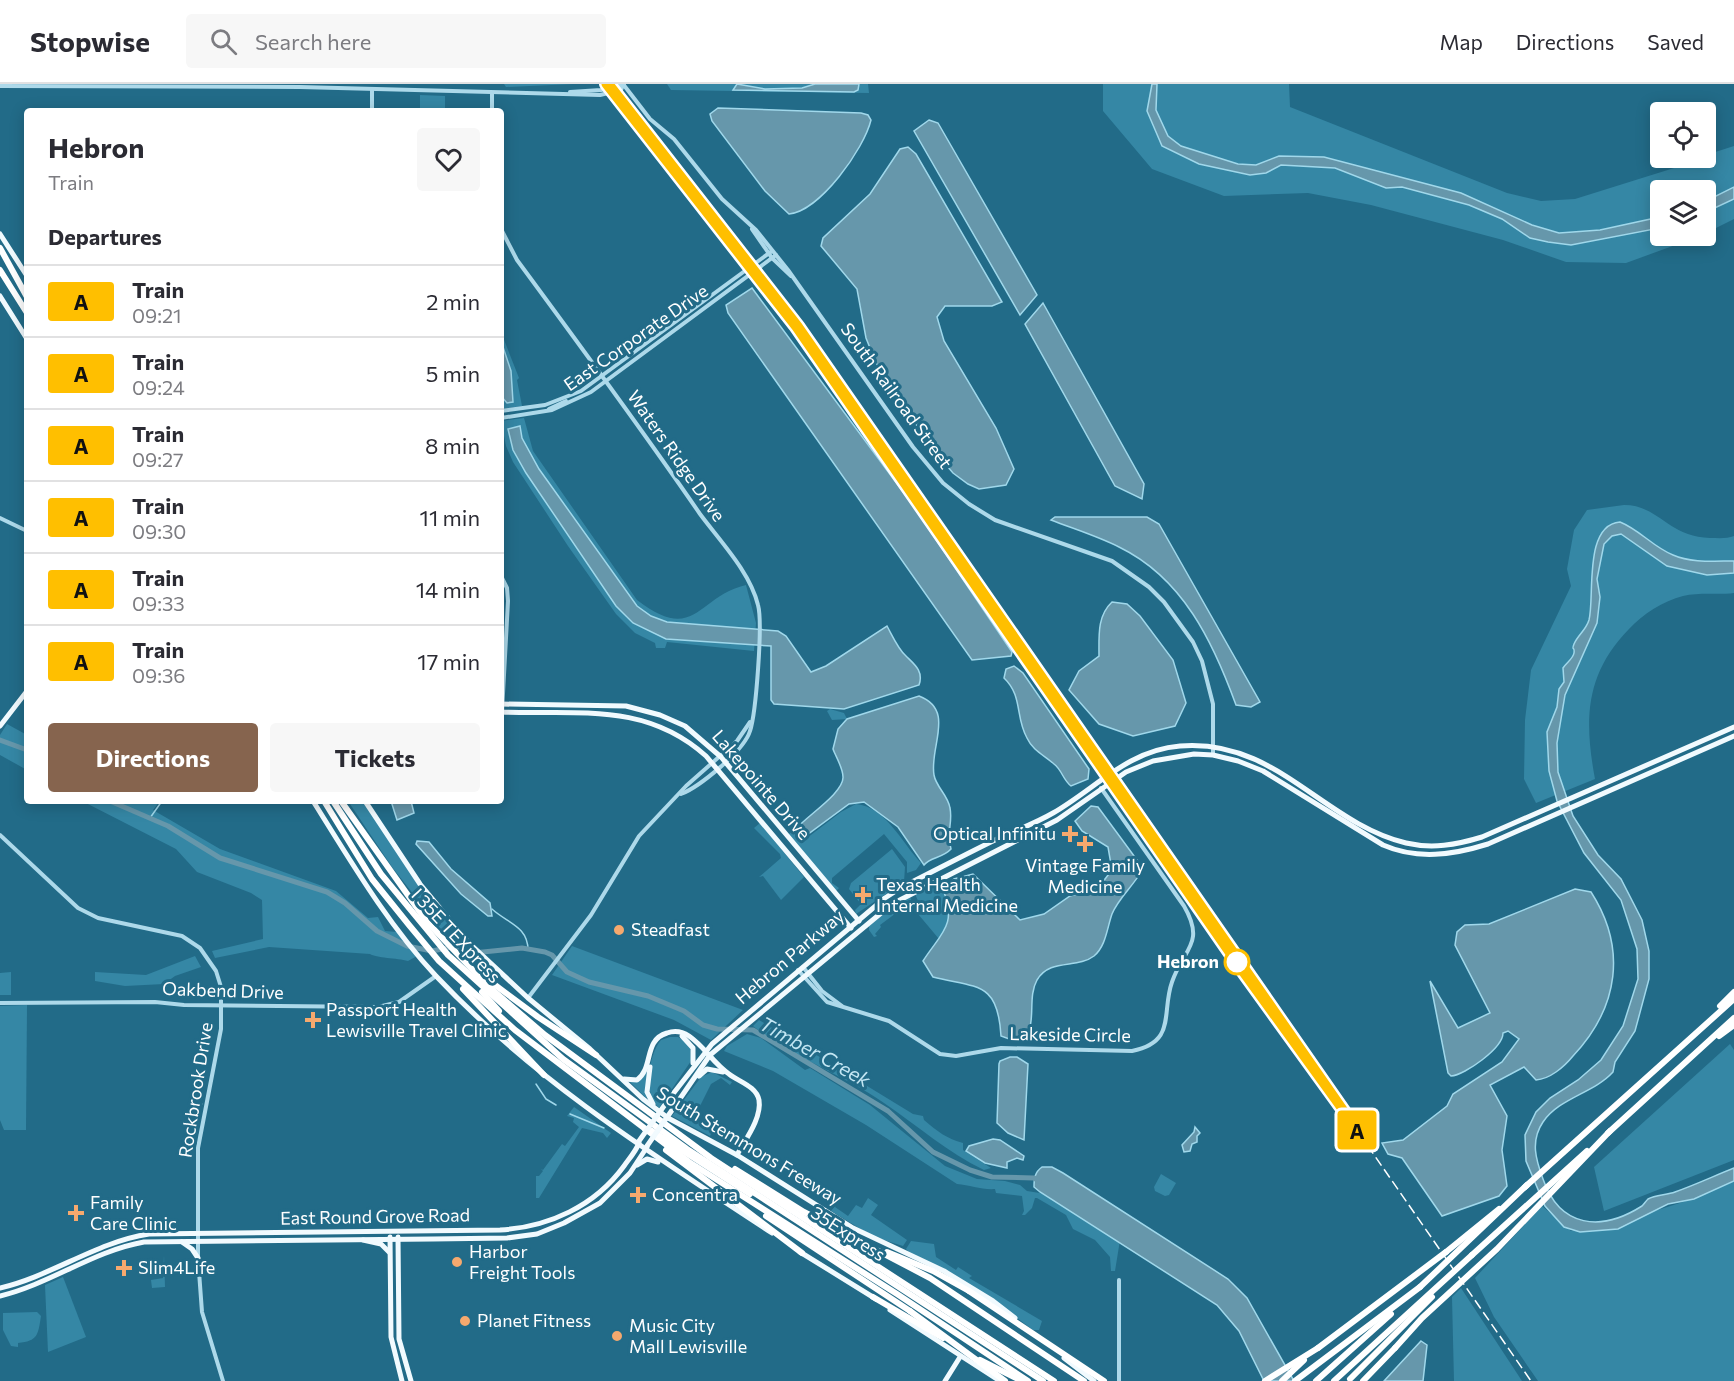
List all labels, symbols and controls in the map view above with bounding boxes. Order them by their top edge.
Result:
search box [186,14,606,68]
text: Stopwise [30,24,150,58]
icon: search [207,25,240,58]
text: Search here [255,28,371,55]
text: Map [1440,29,1483,54]
text: Directions [1516,29,1614,54]
text: Saved [1647,29,1704,54]
map controls [1650,102,1716,246]
button: locate [1650,102,1716,168]
button: heart [417,128,480,191]
text: Hebron [48,130,144,164]
text: Train [48,170,94,194]
button: layers [1650,180,1716,246]
text: Departures [48,223,162,250]
text: Train [132,276,184,303]
street label: East Corporate Drive [559,279,712,395]
text: 2 min [426,288,480,315]
text: A [73,289,89,314]
text: 09:21 [132,303,182,327]
street label: South Railroad Street [837,318,957,473]
text: Train [132,348,184,375]
text: 5 min [426,360,480,387]
text: A [73,361,89,386]
text: 09:24 [132,375,185,399]
street label: Waters Ridge Drive [623,386,730,525]
text: Train [132,420,184,447]
text: 8 min [425,432,480,459]
text: A [73,433,89,458]
text: 09:27 [132,447,184,471]
text: Train [132,492,184,519]
text: 11 min [420,504,480,531]
text: A [73,505,89,530]
text: 09:30 [132,519,186,543]
text: Train [132,564,184,591]
text: 14 min [416,576,480,603]
text: A [73,577,89,602]
text: 09:33 [132,591,185,615]
text: Train [132,636,184,663]
text: 17 min [417,648,480,675]
text: A [73,649,89,674]
text: 09:36 [132,663,185,687]
button: Directions [48,723,258,792]
button: Tickets [270,723,480,792]
street label: Lakepointe Drive [708,725,816,844]
place label: Optical Infinitu [933,822,1056,844]
marker: Optical Infinitu [1061,825,1079,843]
marker: Vintage Family Medicine [1076,835,1094,853]
place label: Vintage Family Medicine [1025,854,1145,897]
place label: Texas Health Internal Medicine [876,873,1018,916]
street label: I 35E TEXpress [407,884,506,987]
marker: Texas Health Internal Medicine [854,886,872,904]
street label: Hebron Parkway [730,904,848,1008]
place label: Steadfast [631,918,710,940]
marker: Steadfast [612,923,626,937]
marker: Hebron [1224,949,1250,975]
place label: Hebron [1157,950,1219,972]
street label: Oakbend Drive [162,977,284,1003]
place label: Passport Health Lewisville Travel Clinic [326,998,507,1041]
marker: Passport Health Lewisville Travel Clinic [304,1011,322,1029]
water label: Timber Creek [756,1011,876,1092]
street label: Rockbrook Drive [173,1021,217,1159]
street label: Lakeside Circle [1009,1022,1131,1046]
street label: South Stemmons Freeway [653,1081,846,1209]
line badge: A [1338,1110,1376,1150]
text: A [1349,1118,1365,1143]
place label: Concentra [652,1183,738,1205]
marker: Concentra [629,1186,647,1204]
place label: Family Care Clinic [90,1191,177,1234]
street label: 35Express [807,1201,890,1265]
street label: East Round Grove Road [280,1203,470,1229]
marker: Family Care Clinic [67,1204,85,1222]
place label: Harbor Freight Tools [469,1240,575,1283]
marker: Harbor Freight Tools [450,1255,464,1269]
place label: Slim4Life [138,1256,215,1278]
marker: Slim4Life [115,1259,133,1277]
place label: Planet Fitness [477,1309,591,1331]
marker: Planet Fitness [458,1314,472,1328]
place label: Music City Mall Lewisville [629,1314,747,1357]
marker: Music City Mall Lewisville [610,1329,624,1343]

